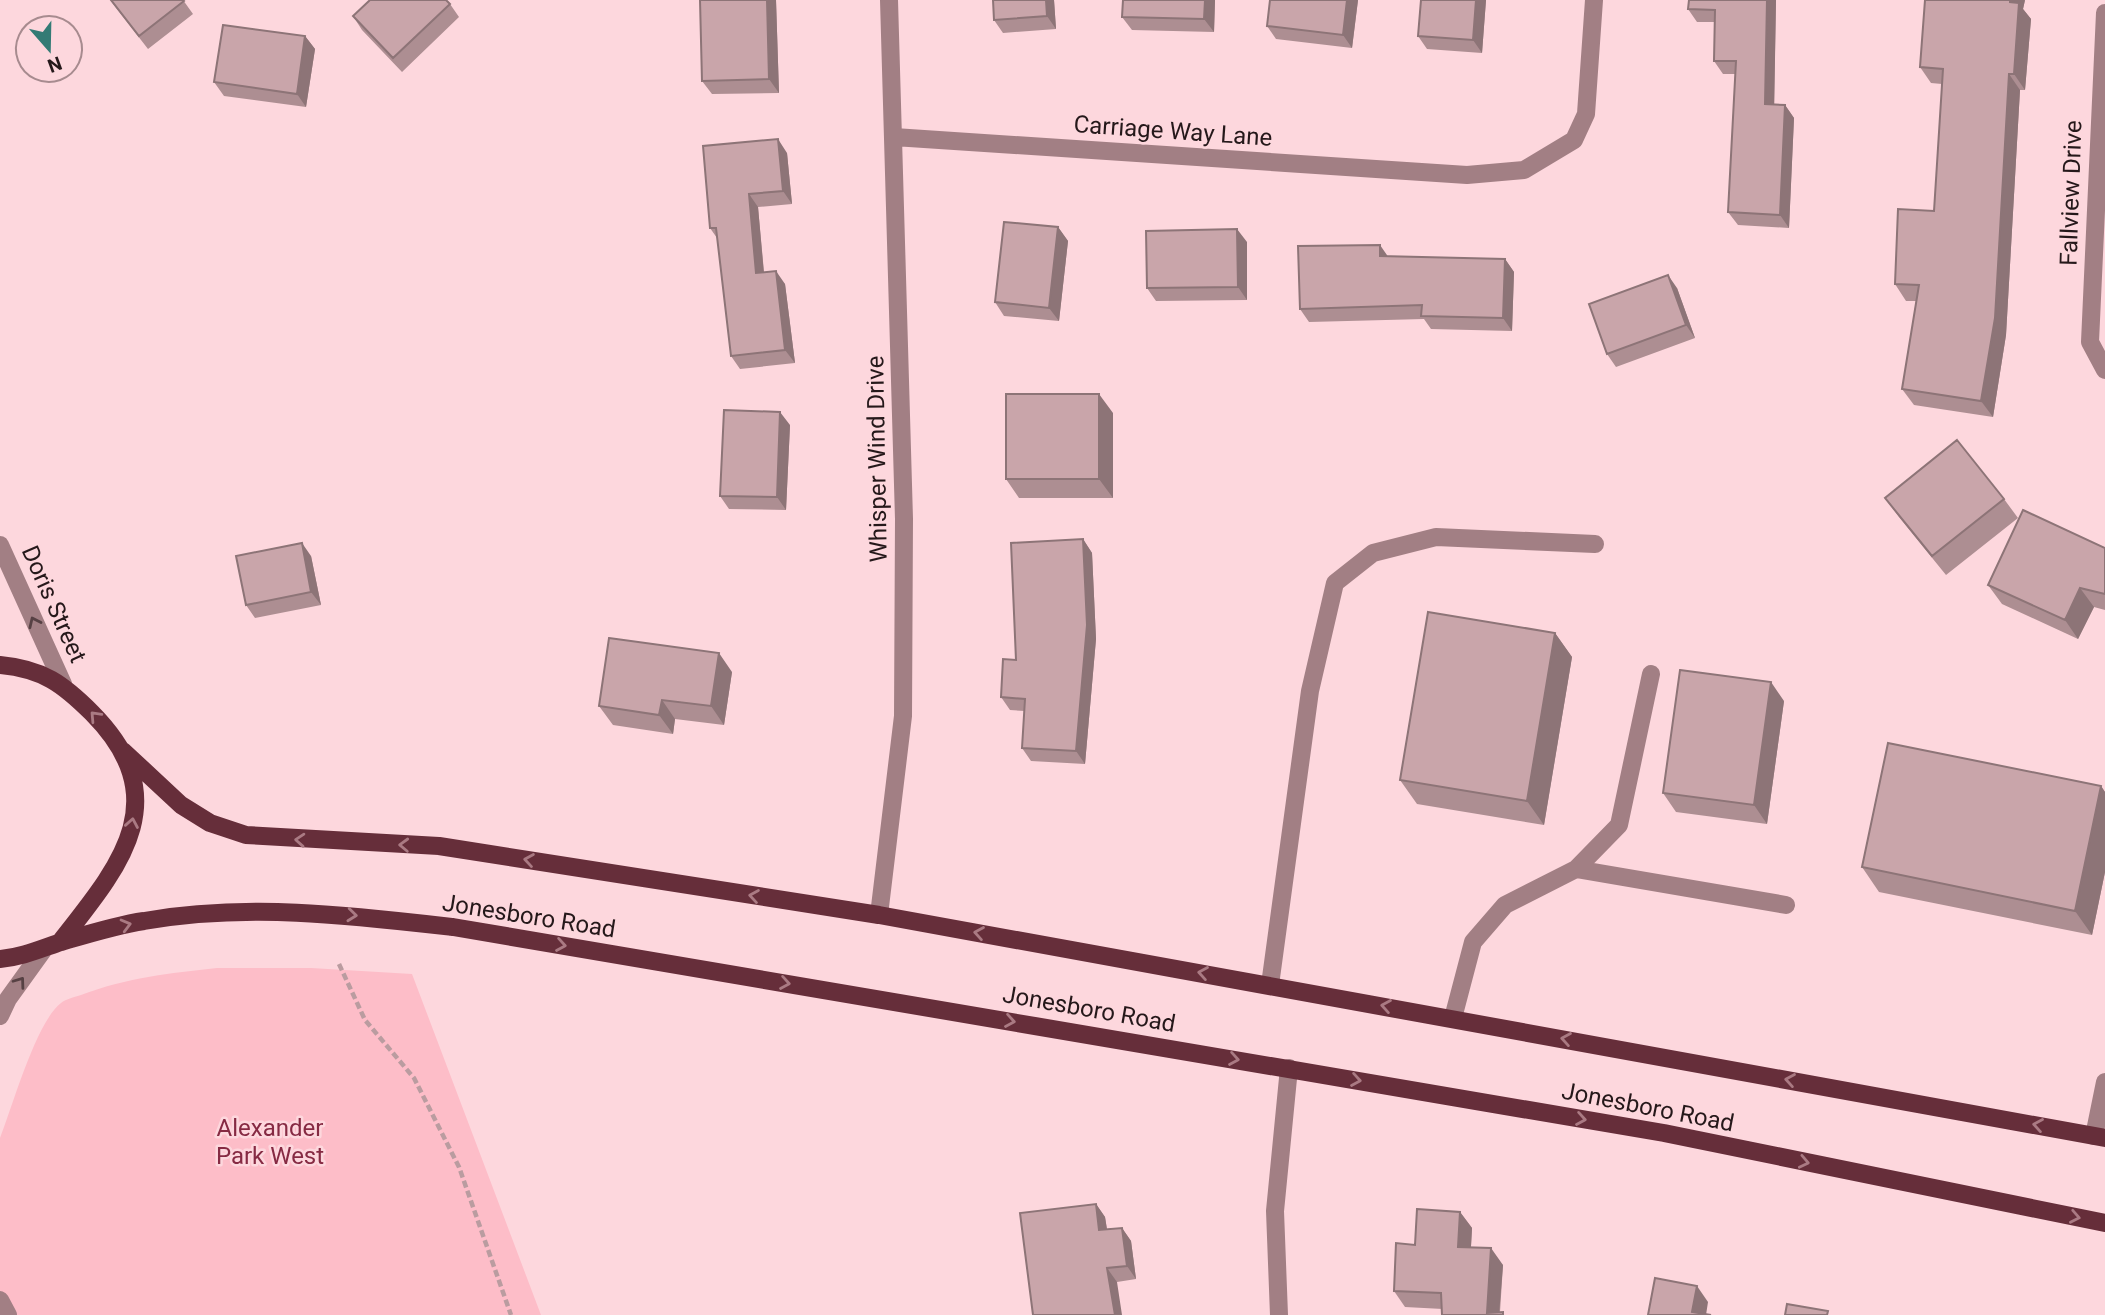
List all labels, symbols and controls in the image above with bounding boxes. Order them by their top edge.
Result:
north arrow [14,14,84,84]
text: N [44,51,65,78]
street label: Carriage Way Lane [1073,110,1273,152]
street label: Fallview Drive [2054,120,2088,266]
street label: Whisper Wind Drive [861,355,893,563]
street label: Doris Street [16,541,92,667]
one-way arrow [28,617,42,629]
one-way arrow [90,711,103,724]
one-way arrow [124,817,139,829]
one-way arrow [294,833,305,848]
one-way arrow [398,837,409,852]
one-way arrow [524,853,535,868]
street label: Jonesboro Road [440,888,618,944]
one-way arrow [748,889,760,904]
one-way arrow [347,907,358,922]
one-way arrow [120,919,132,933]
one-way arrow [973,926,985,941]
one-way arrow [555,937,567,952]
one-way arrow [1197,966,1209,981]
one-way arrow [779,975,791,990]
one-way arrow [12,977,25,989]
street label: Jonesboro Road [1000,980,1178,1038]
one-way arrow [1380,999,1392,1014]
one-way arrow [1004,1013,1015,1028]
one-way arrow [1560,1032,1572,1047]
one-way arrow [1228,1051,1240,1066]
one-way arrow [1350,1072,1362,1087]
one-way arrow [1784,1073,1796,1088]
street label: Jonesboro Road [1559,1077,1737,1137]
one-way arrow [1575,1111,1587,1126]
park label: Alexander Park West [216,1114,324,1170]
one-way arrow [2032,1119,2044,1134]
one-way arrow [1798,1153,1810,1168]
one-way arrow [2069,1208,2081,1223]

